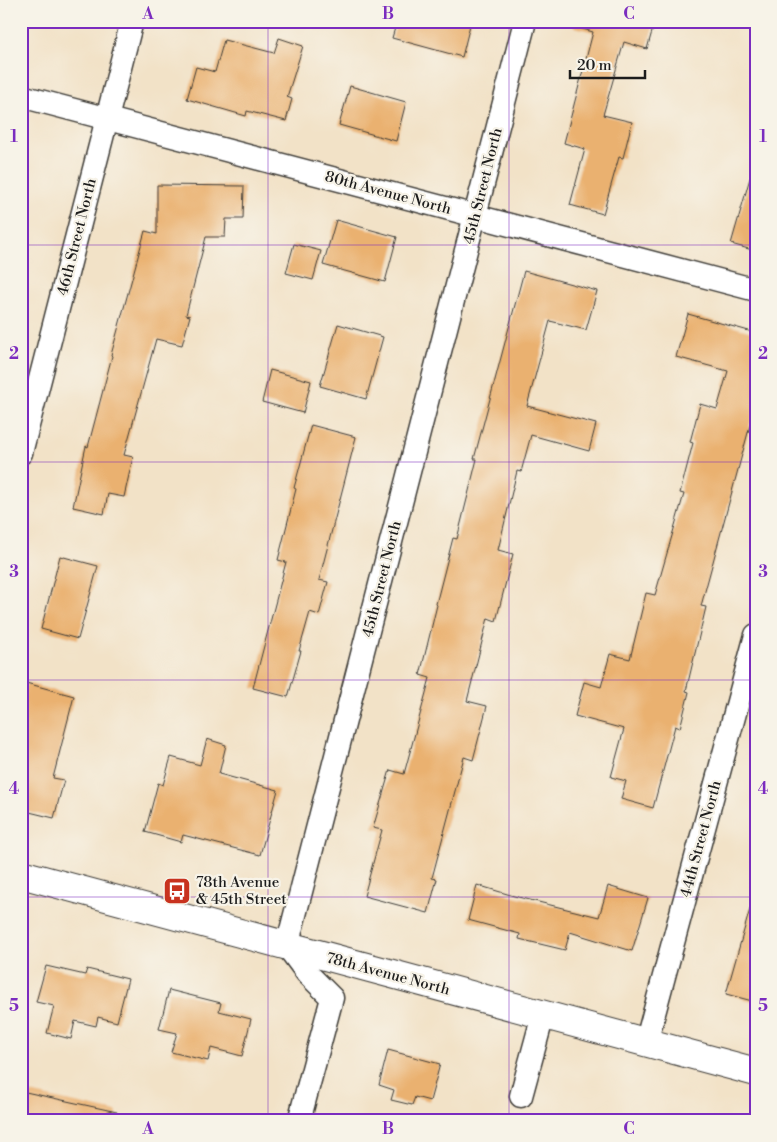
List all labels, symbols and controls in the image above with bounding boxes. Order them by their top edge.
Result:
text: A [141,4,154,24]
text: B [382,4,394,24]
text: C [623,4,635,24]
scale bar [570,48,644,80]
text: 20 m [577,56,612,75]
street label: 45th Street North [459,126,507,246]
text: 1 [10,127,18,147]
text: 1 [759,127,767,147]
street label: 80th Avenue North [323,167,453,219]
street label: 46th Street North [53,176,101,298]
text: 2 [9,344,19,364]
text: 2 [758,344,768,364]
street label: 45th Street North [358,519,406,639]
text: 3 [9,562,19,582]
text: 3 [758,562,768,582]
street label: 44th Street North [676,778,726,900]
text: 4 [9,779,20,799]
text: 4 [758,779,769,799]
place label: 78th Avenue & 45th Street [196,873,287,909]
bus stop icon: 78th Avenue & 45th Street [162,876,192,906]
street label: 78th Avenue North [324,948,452,1000]
text: 5 [9,996,19,1016]
text: 5 [758,996,768,1016]
text: A [141,1119,154,1139]
text: B [382,1119,394,1139]
text: C [623,1119,635,1139]

